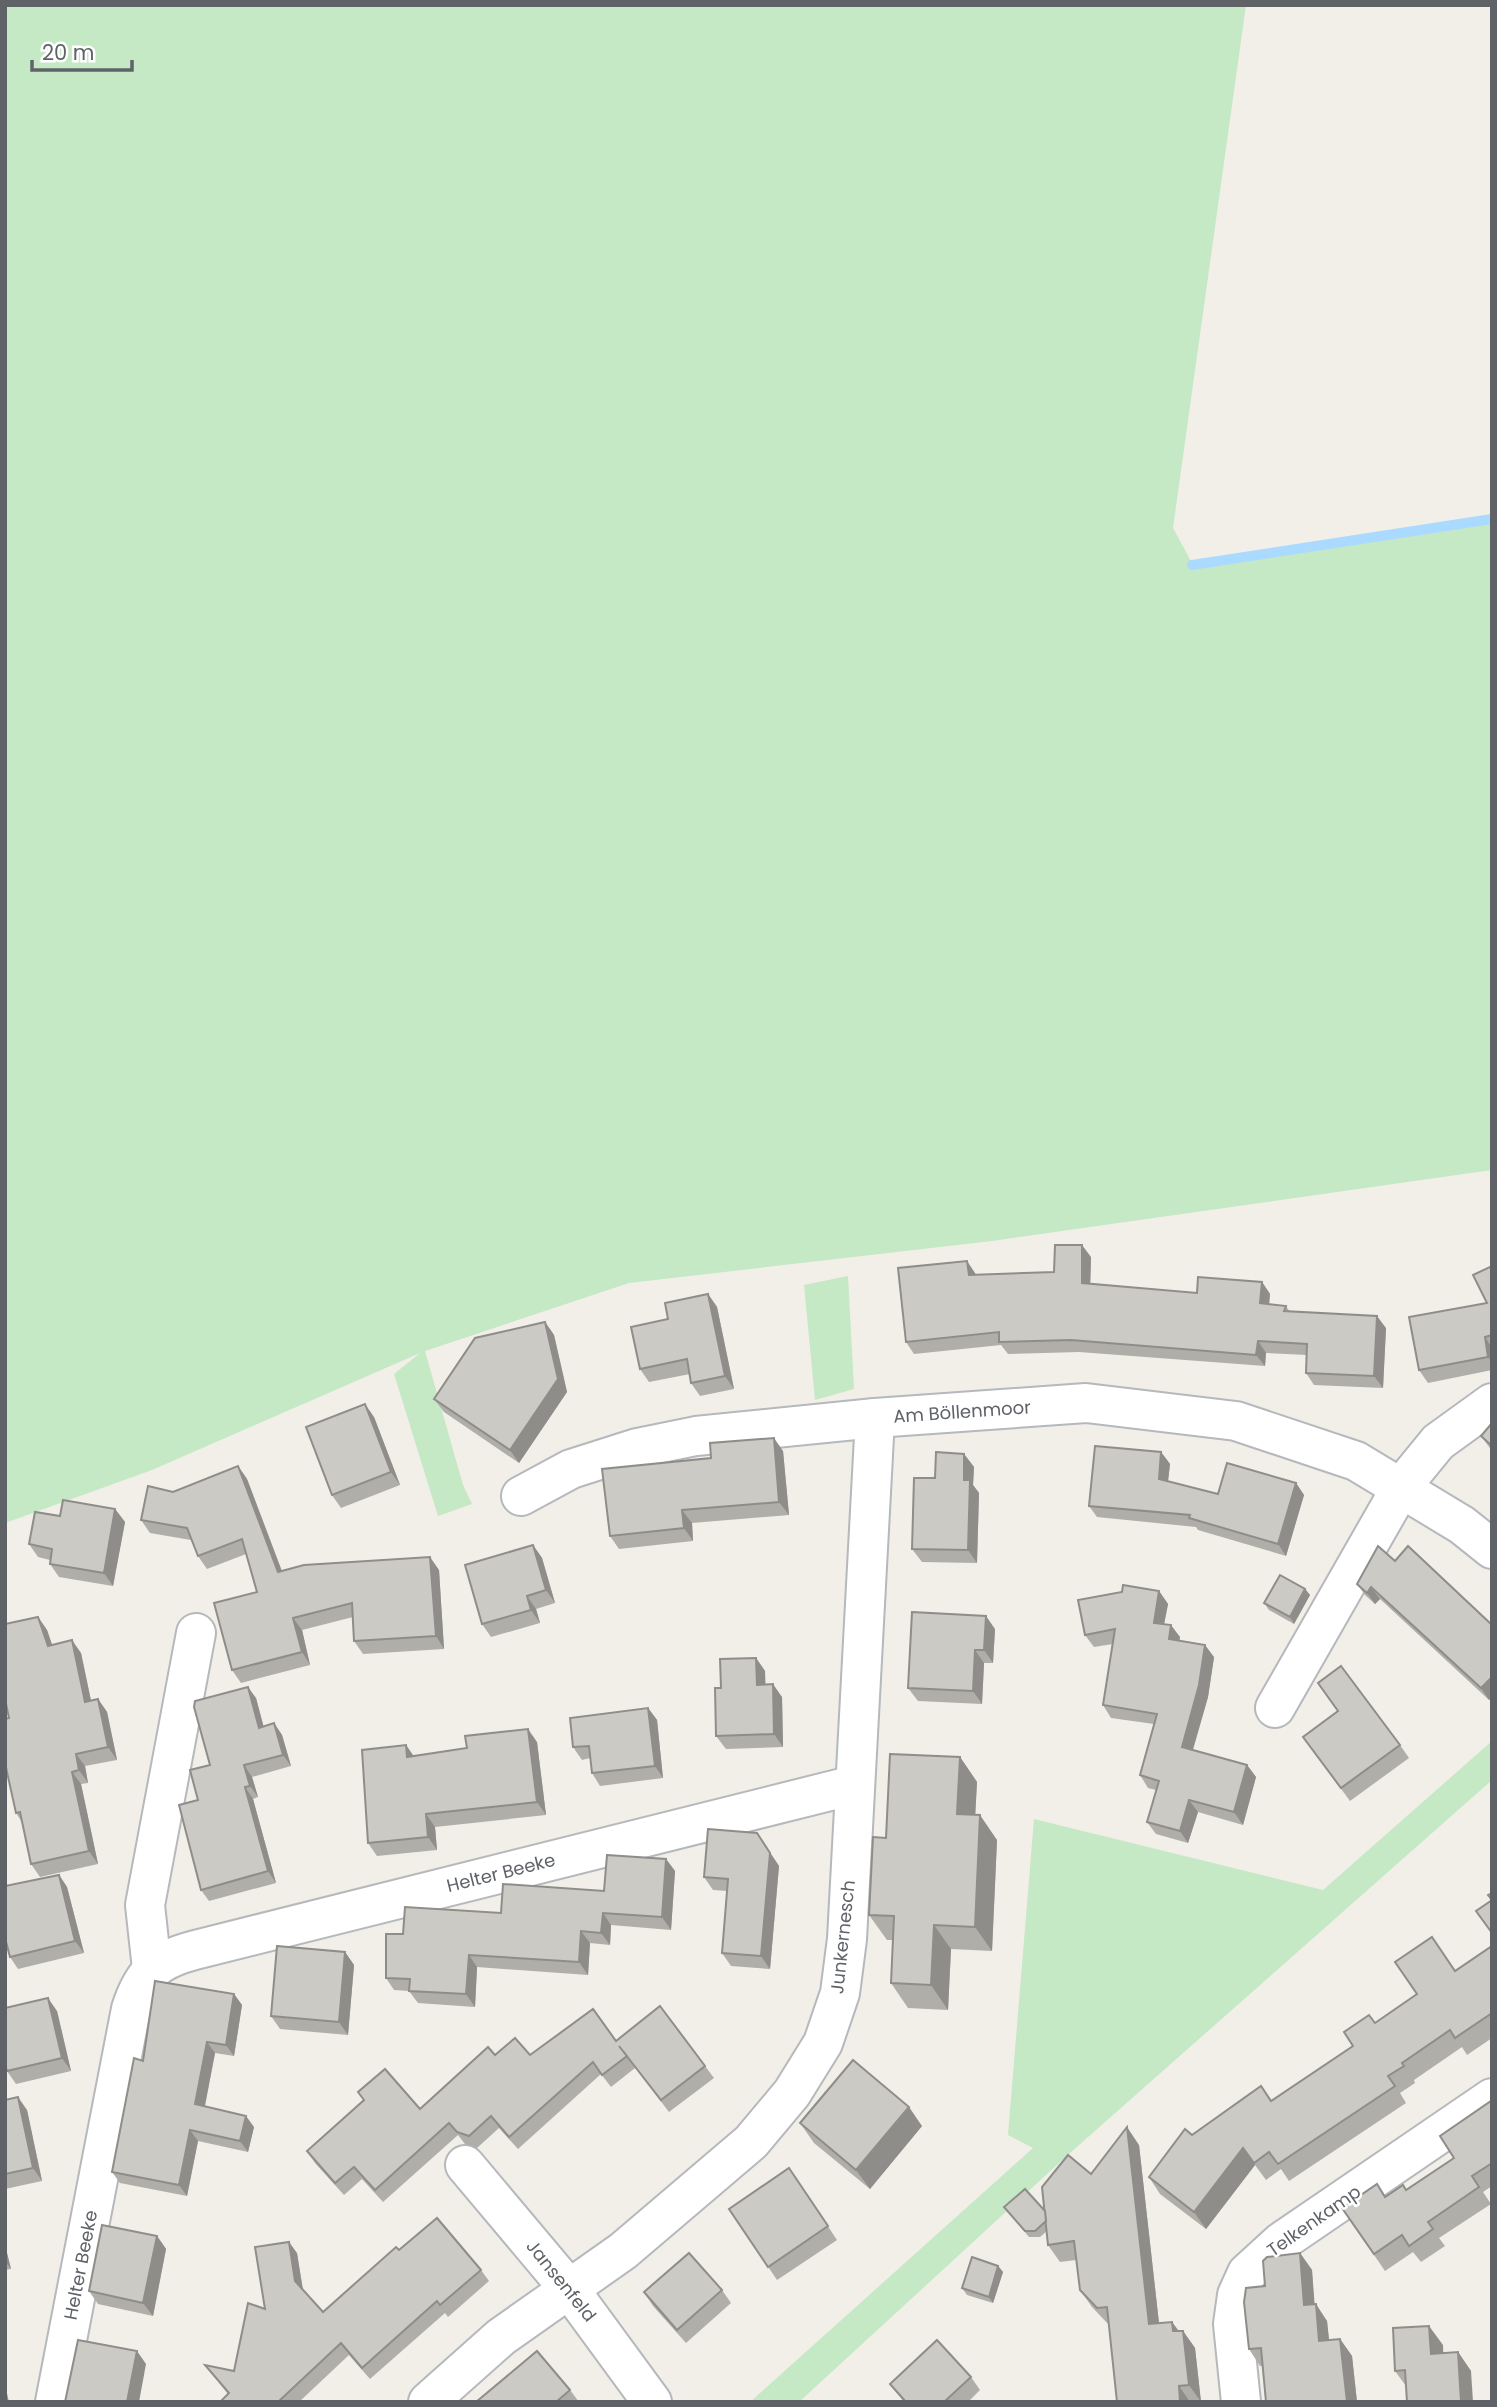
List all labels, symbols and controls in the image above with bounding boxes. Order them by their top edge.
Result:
scale bar [32,28,131,72]
text: 20 m [42,38,95,67]
street label: Am Böllenmoor [892,1394,1032,1429]
street label: Helter Beeke [444,1847,558,1898]
street label: Junkernesch [824,1879,861,1995]
street label: Telkenkamp [1262,2179,1366,2262]
street label: Helter Beeke [58,2208,103,2322]
street label: Jansenfeld [521,2234,602,2327]

